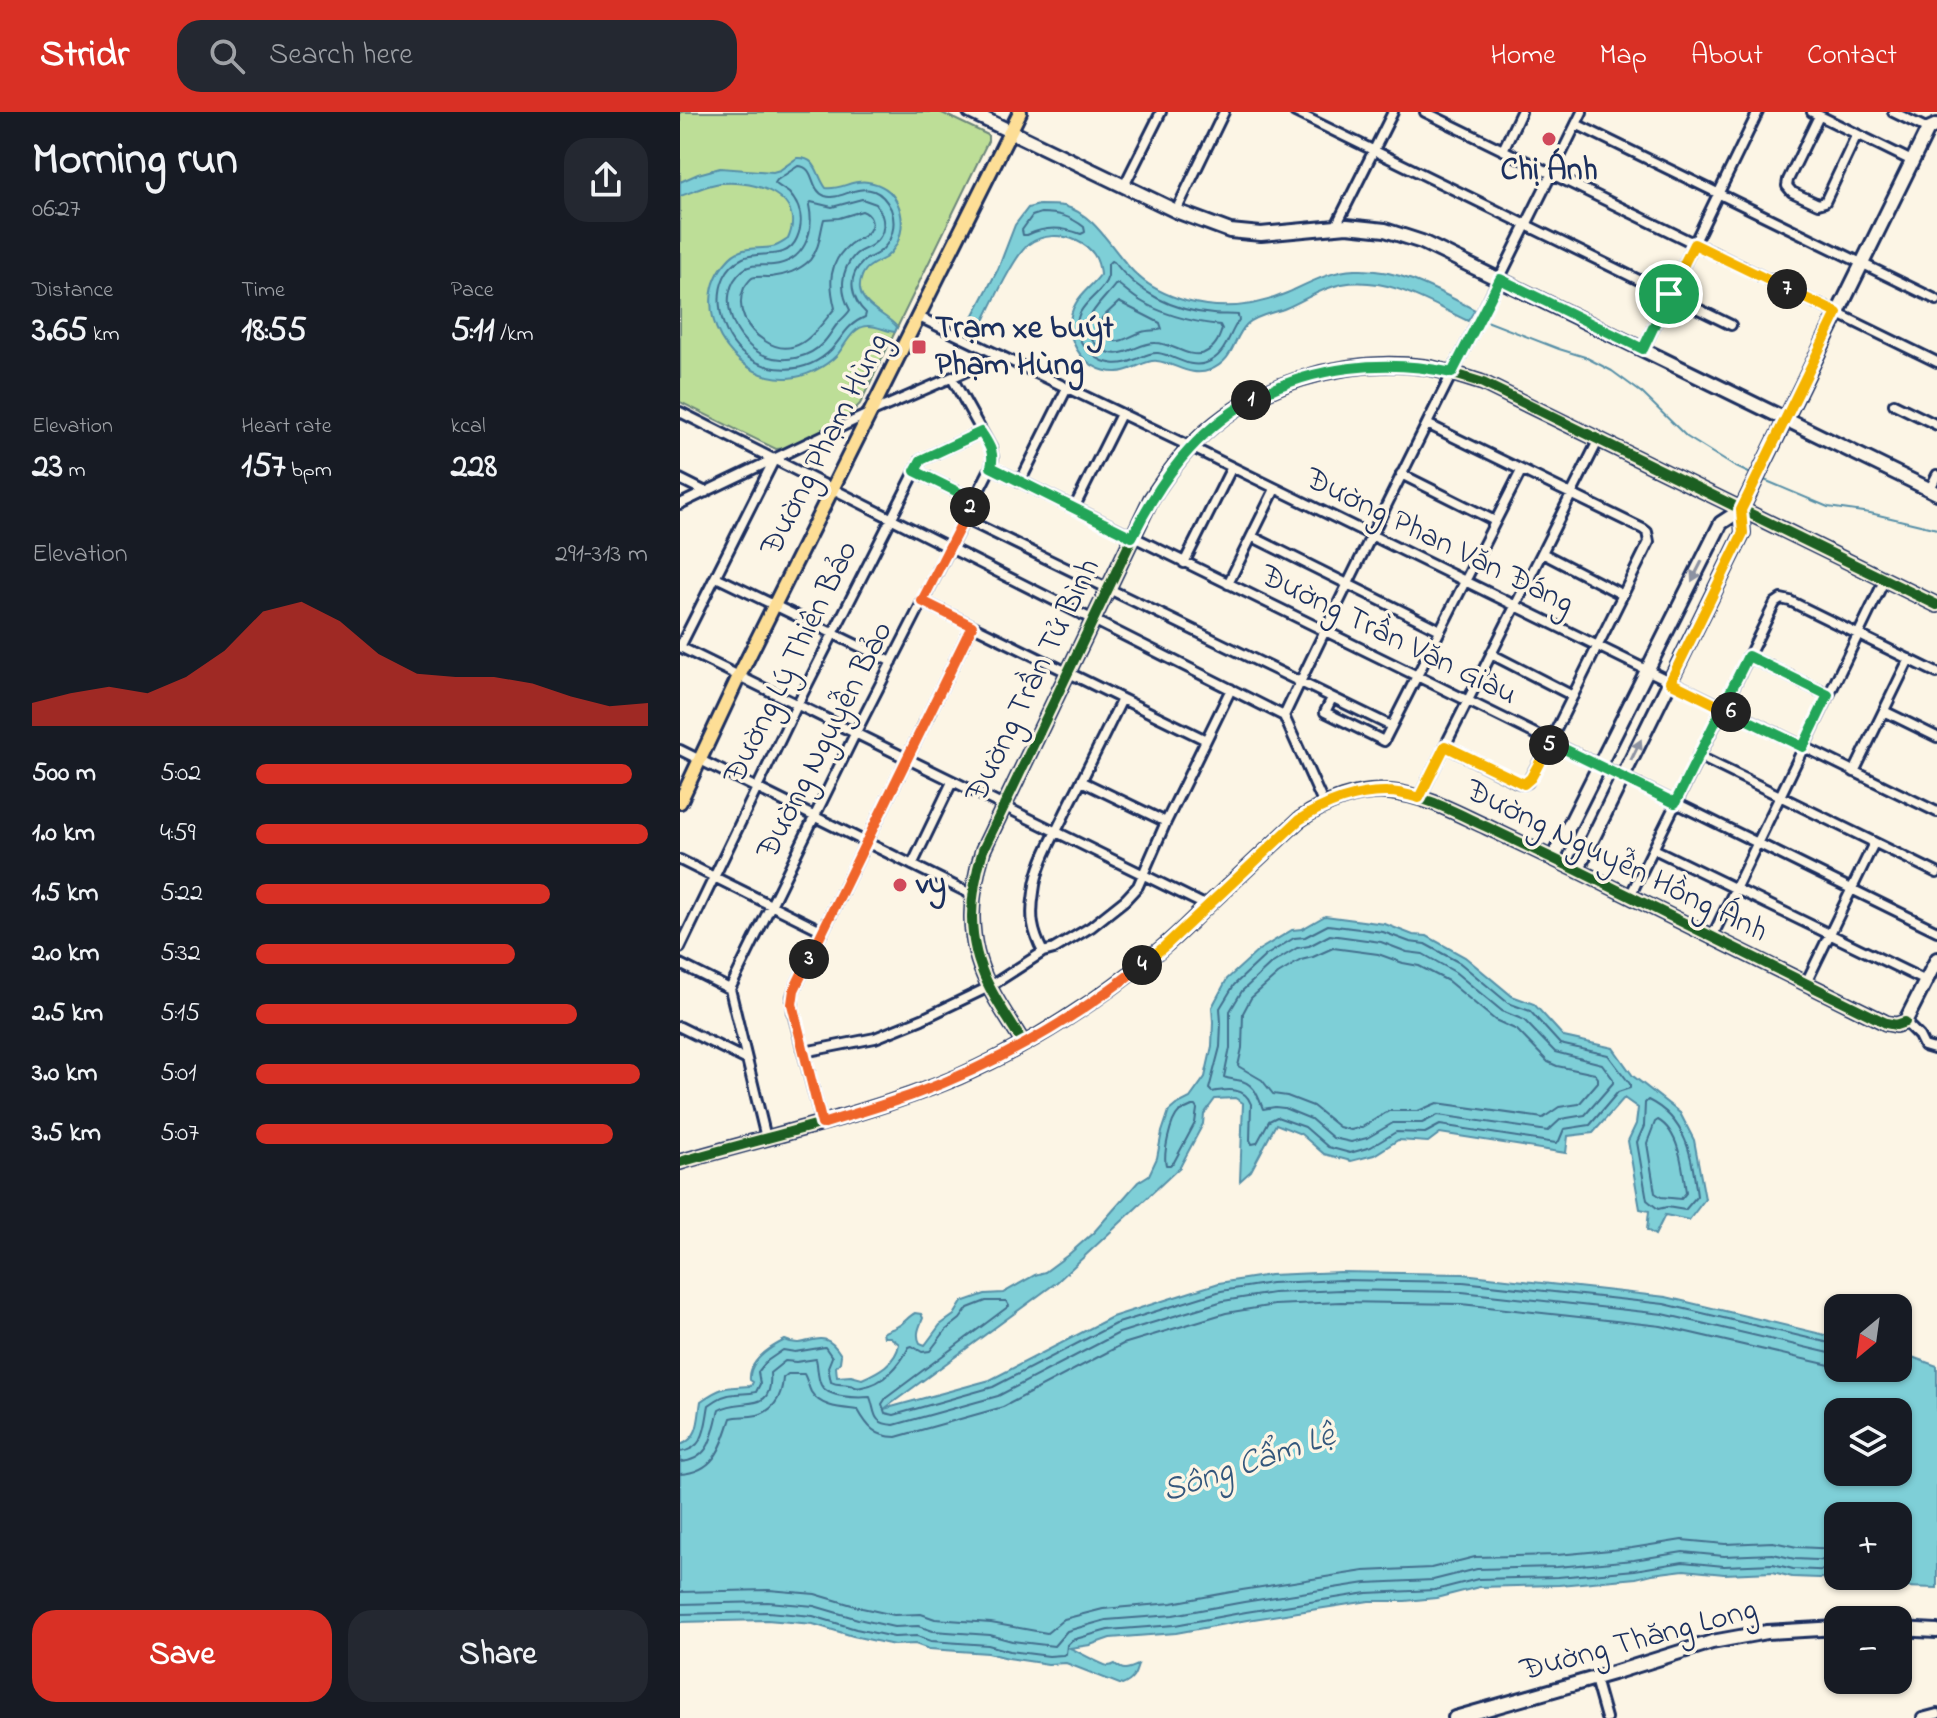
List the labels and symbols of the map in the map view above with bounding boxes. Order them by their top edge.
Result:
marker: Chị Ánh [1540,130,1558,148]
place label: Chị Ánh [1500,147,1598,195]
pin [1635,260,1703,328]
pin: 7 [1767,269,1807,309]
place label: Trạm xe buýt Phạm Hùng [935,306,1114,391]
street label: Đường Phạm Hùng [749,325,903,566]
marker: Trạm xe buýt Phạm Hùng [910,338,928,356]
pin: 1 [1231,380,1271,420]
street label: Đường Phan Văn Đáng [1296,456,1582,628]
pin: 2 [950,487,990,527]
street label: Đường Lý Thiên Bảo [712,533,871,794]
street label: Đường Trần Tử Bình [954,551,1114,812]
street label: Đường Trần Văn Giàu [1250,553,1525,719]
one-way arrow [1690,560,1704,583]
street label: Đường Nguyễn Bảo [745,614,906,869]
pin: 6 [1711,692,1751,732]
pin: 5 [1529,725,1569,765]
one-way arrow [1629,738,1643,761]
street label: Đường Nguyễn Hồng Ánh [1456,768,1775,956]
place label: vy [915,862,946,910]
marker: vy [891,876,909,894]
pin: 3 [789,939,829,979]
pin: 4 [1122,945,1162,985]
north arrow [1824,1294,1912,1382]
water label: Sông Cẩm Lệ [1156,1411,1344,1517]
street label: Đường Thăng Long [1515,1587,1762,1695]

